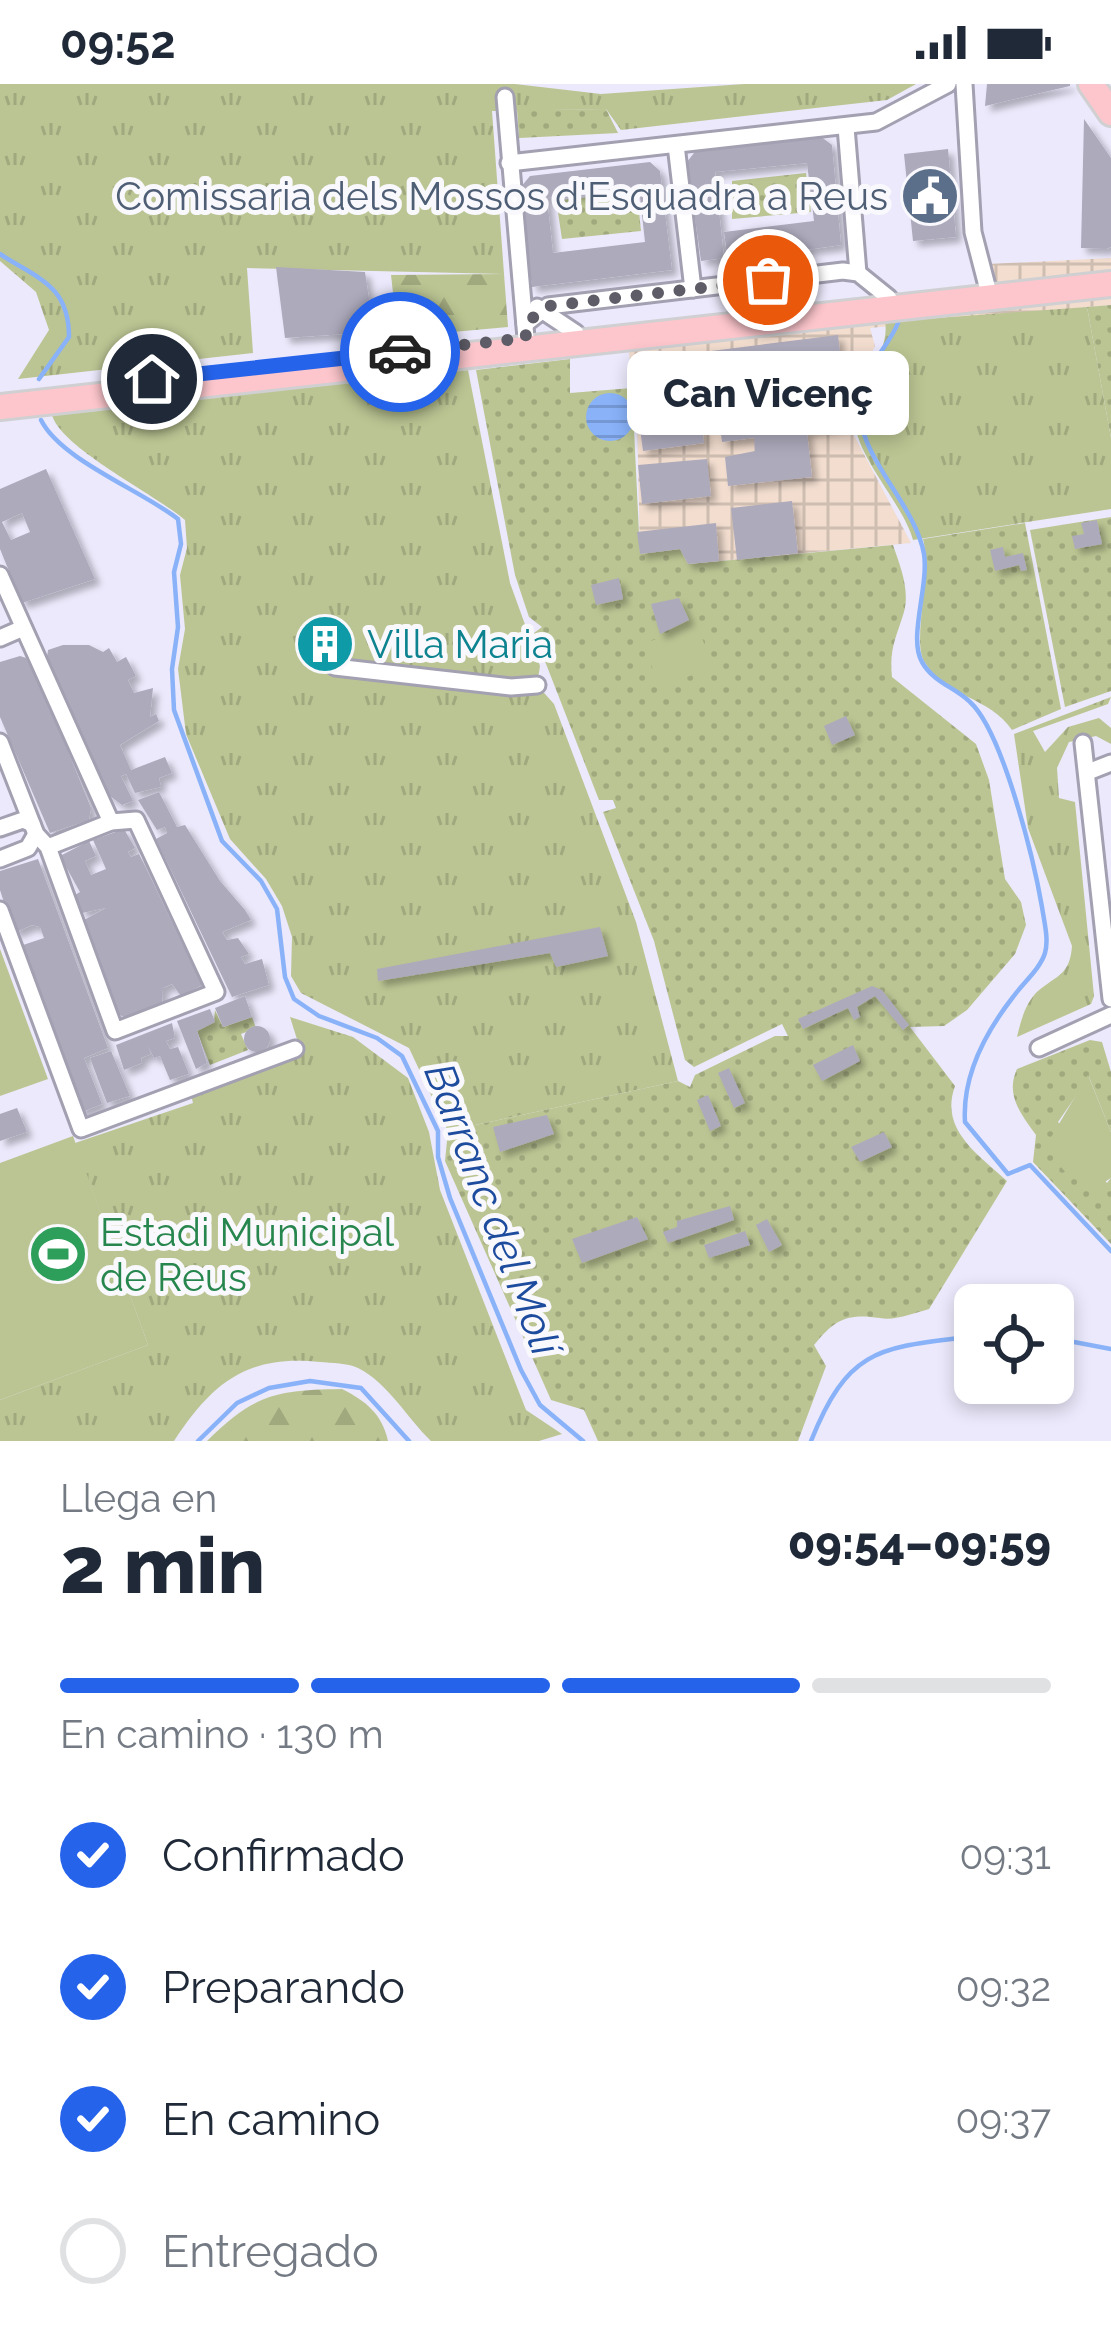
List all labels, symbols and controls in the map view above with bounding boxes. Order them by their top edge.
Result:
text: 09:52 [60,16,176,69]
public building icon: Comissaria dels Mossos d'Esquadra a Reus [899,165,961,227]
place label: Comissaria dels Mossos d'Esquadra a Reus [115,173,888,219]
pin [717,229,819,331]
icon: bag [735,247,801,313]
courier [340,292,460,412]
icon: car [367,319,433,385]
pin [101,328,203,430]
icon: home [119,346,185,412]
callout: Can Vicenç [627,352,909,436]
text: Can Vicenç [663,370,873,416]
building icon: Villa Maria [294,613,356,675]
place label: Villa Maria [367,621,553,667]
water label: Barranc del Molí [414,1056,572,1366]
place label: Estadi Municipal de Reus [100,1209,394,1300]
sports icon: Estadi Municipal de Reus [27,1223,89,1285]
map controls [954,1284,1074,1404]
button: locate [954,1284,1074,1404]
text: Llega en [60,1475,217,1521]
text: 09:54–09:59 [788,1517,1051,1570]
text: 2 min [60,1520,265,1611]
text: En camino · 130 m [60,1711,384,1757]
icon: check [60,1822,126,1888]
text: Confirmado [162,1829,405,1882]
text: 09:31 [959,1832,1051,1878]
icon: check [60,1954,126,2020]
text: Preparando [162,1961,405,2014]
text: 09:32 [956,1964,1051,2010]
icon: check [60,2086,126,2152]
text: En camino [162,2093,380,2146]
text: 09:37 [955,2096,1051,2142]
text: Entregado [162,2225,379,2278]

